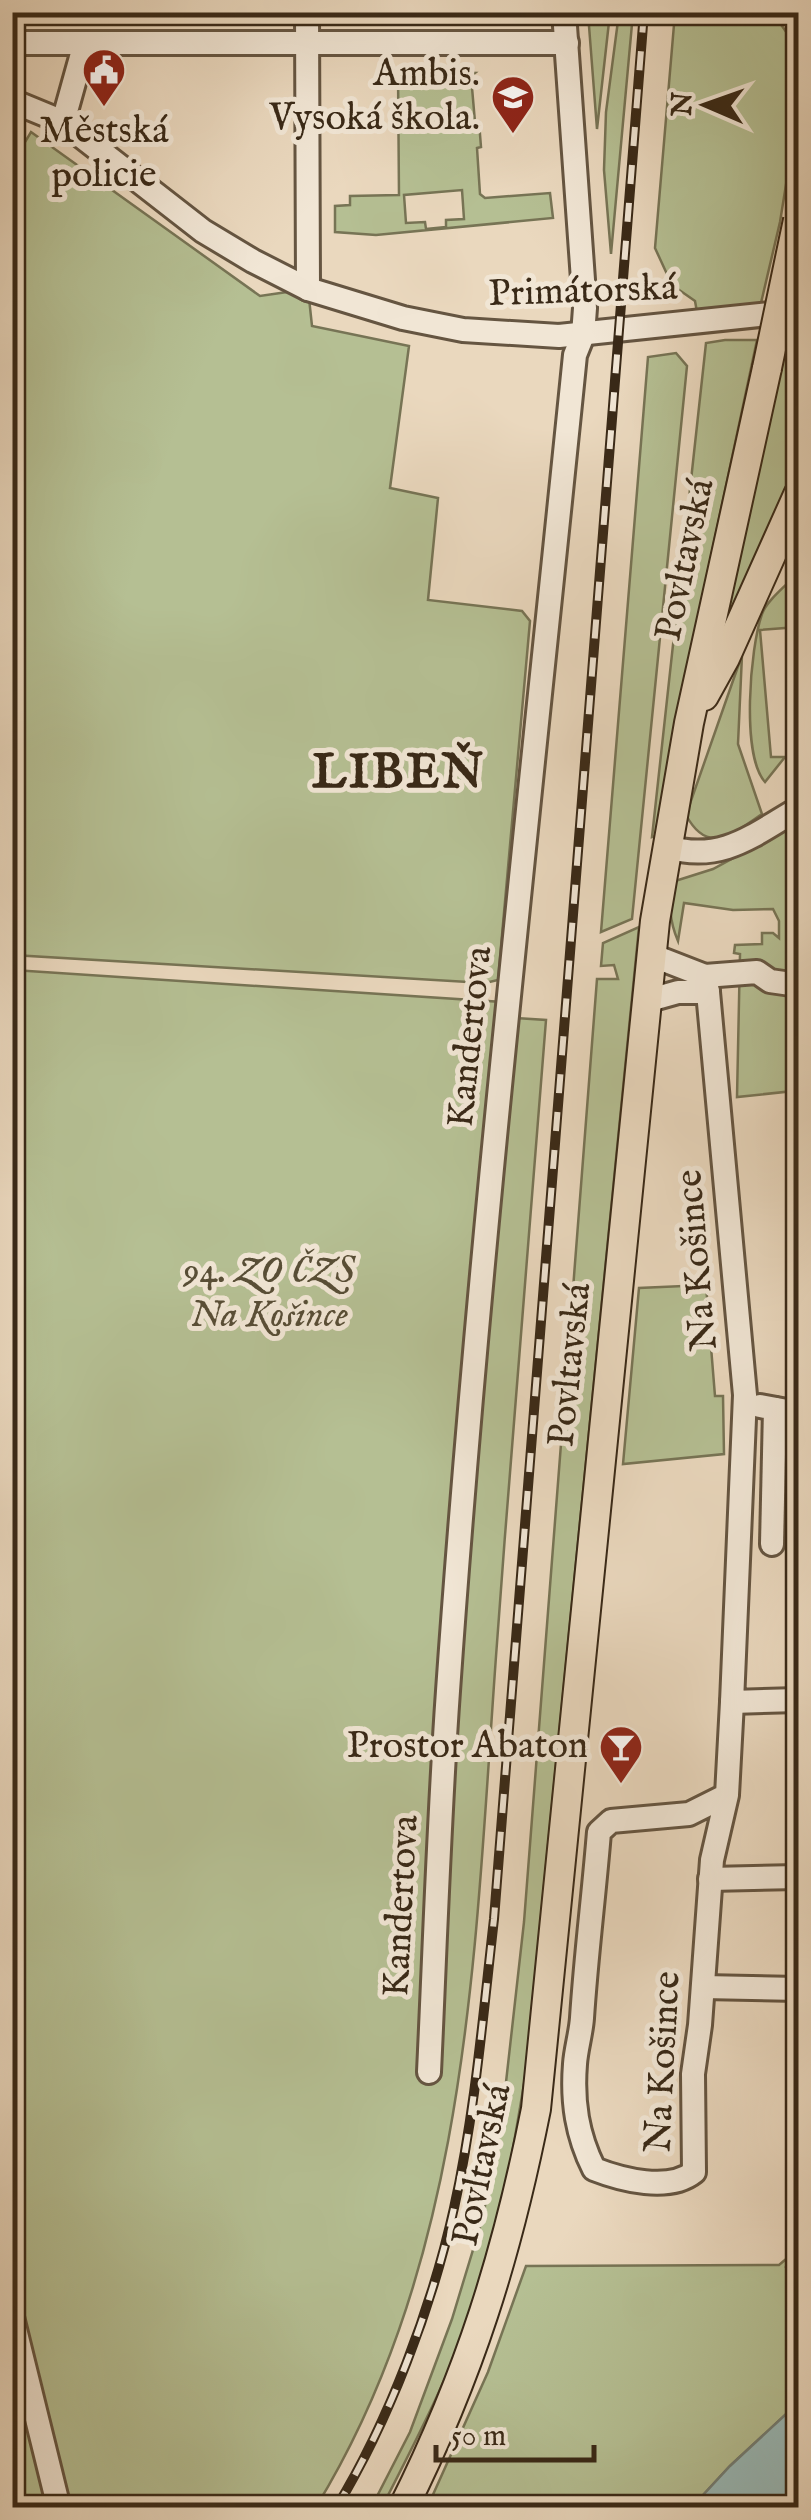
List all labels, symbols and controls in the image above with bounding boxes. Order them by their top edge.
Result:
public building icon: Městská policie [81,47,127,108]
place label: Ambis. Vysoká škola. [268,51,480,143]
north arrow [656,55,756,155]
school or university icon: Ambis. Vysoká škola. [490,74,536,135]
text: N [666,91,701,118]
place label: Městská policie [39,108,169,200]
street label: Primátorská [488,265,679,319]
street label: Povltavská [645,474,727,645]
district label: LIBEŇ [312,741,486,804]
street label: Kandertova [438,943,504,1130]
street label: Na Košince [666,1167,730,1353]
park label: 94. ZO ČZS Na Košince [182,1248,356,1340]
street label: Povltavská [539,1280,604,1449]
place label: Prostor Abaton [347,1723,588,1771]
bar icon: Prostor Abaton [598,1724,644,1785]
street label: Kandertova [373,1813,431,1998]
street label: Na Košince [635,1970,693,2154]
street label: Povltavská [442,2079,524,2250]
scale bar [436,2400,594,2462]
text: 50 m [451,2418,506,2456]

